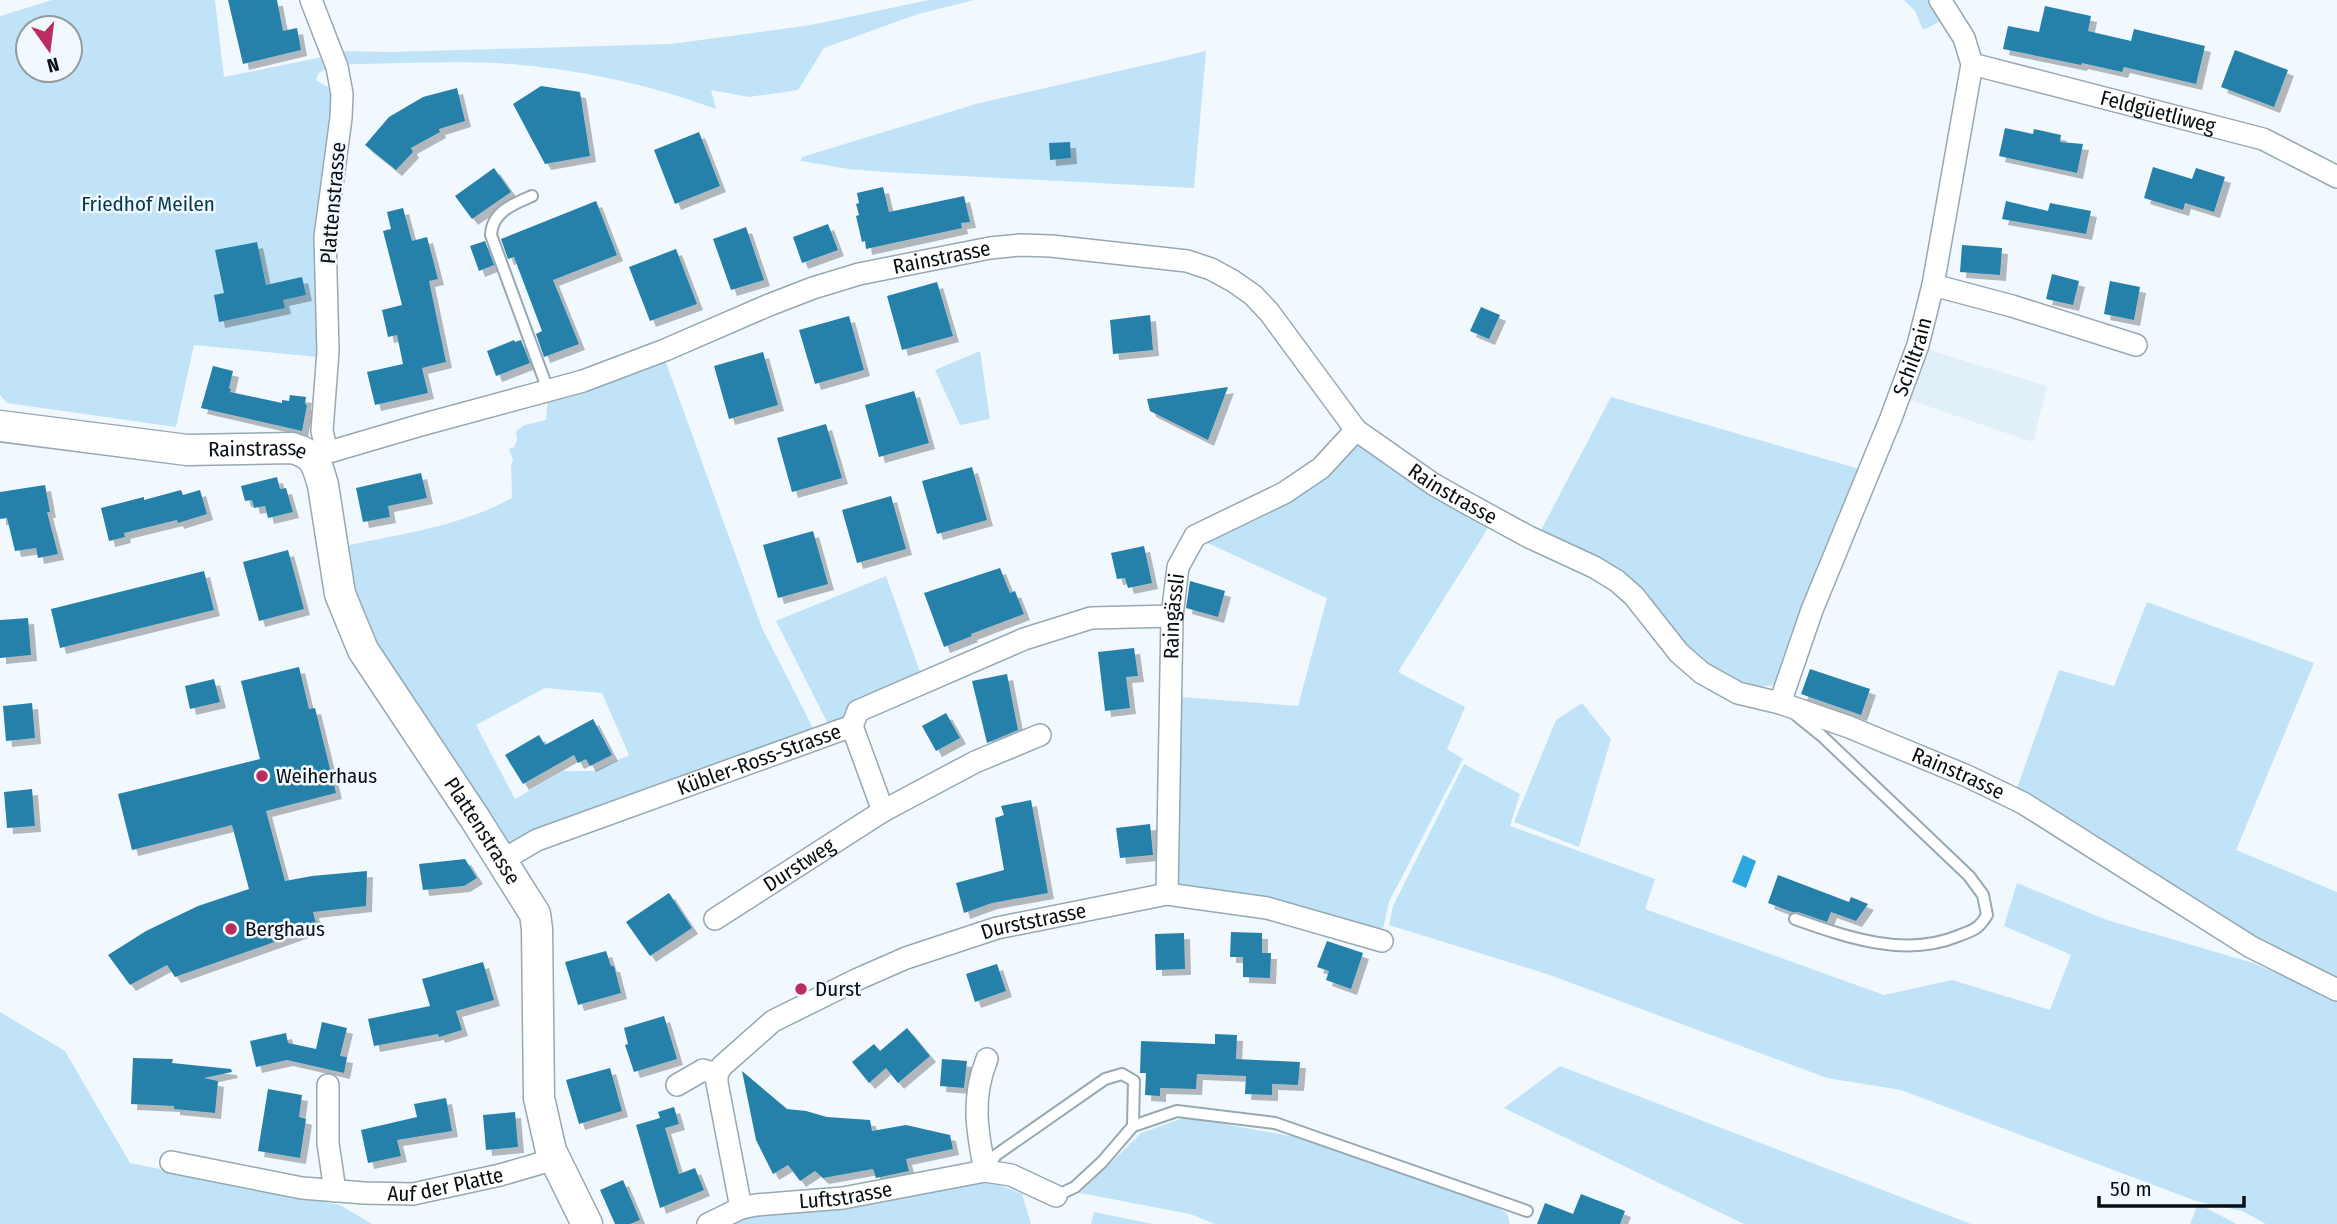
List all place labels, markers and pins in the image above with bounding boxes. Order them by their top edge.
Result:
place label: Weiherhaus [276,763,377,789]
marker: Weiherhaus [254,768,270,784]
place label: Berghaus [245,916,325,942]
marker: Berghaus [223,921,239,937]
place label: Durst [815,976,861,1002]
marker: Durst [793,981,809,997]

